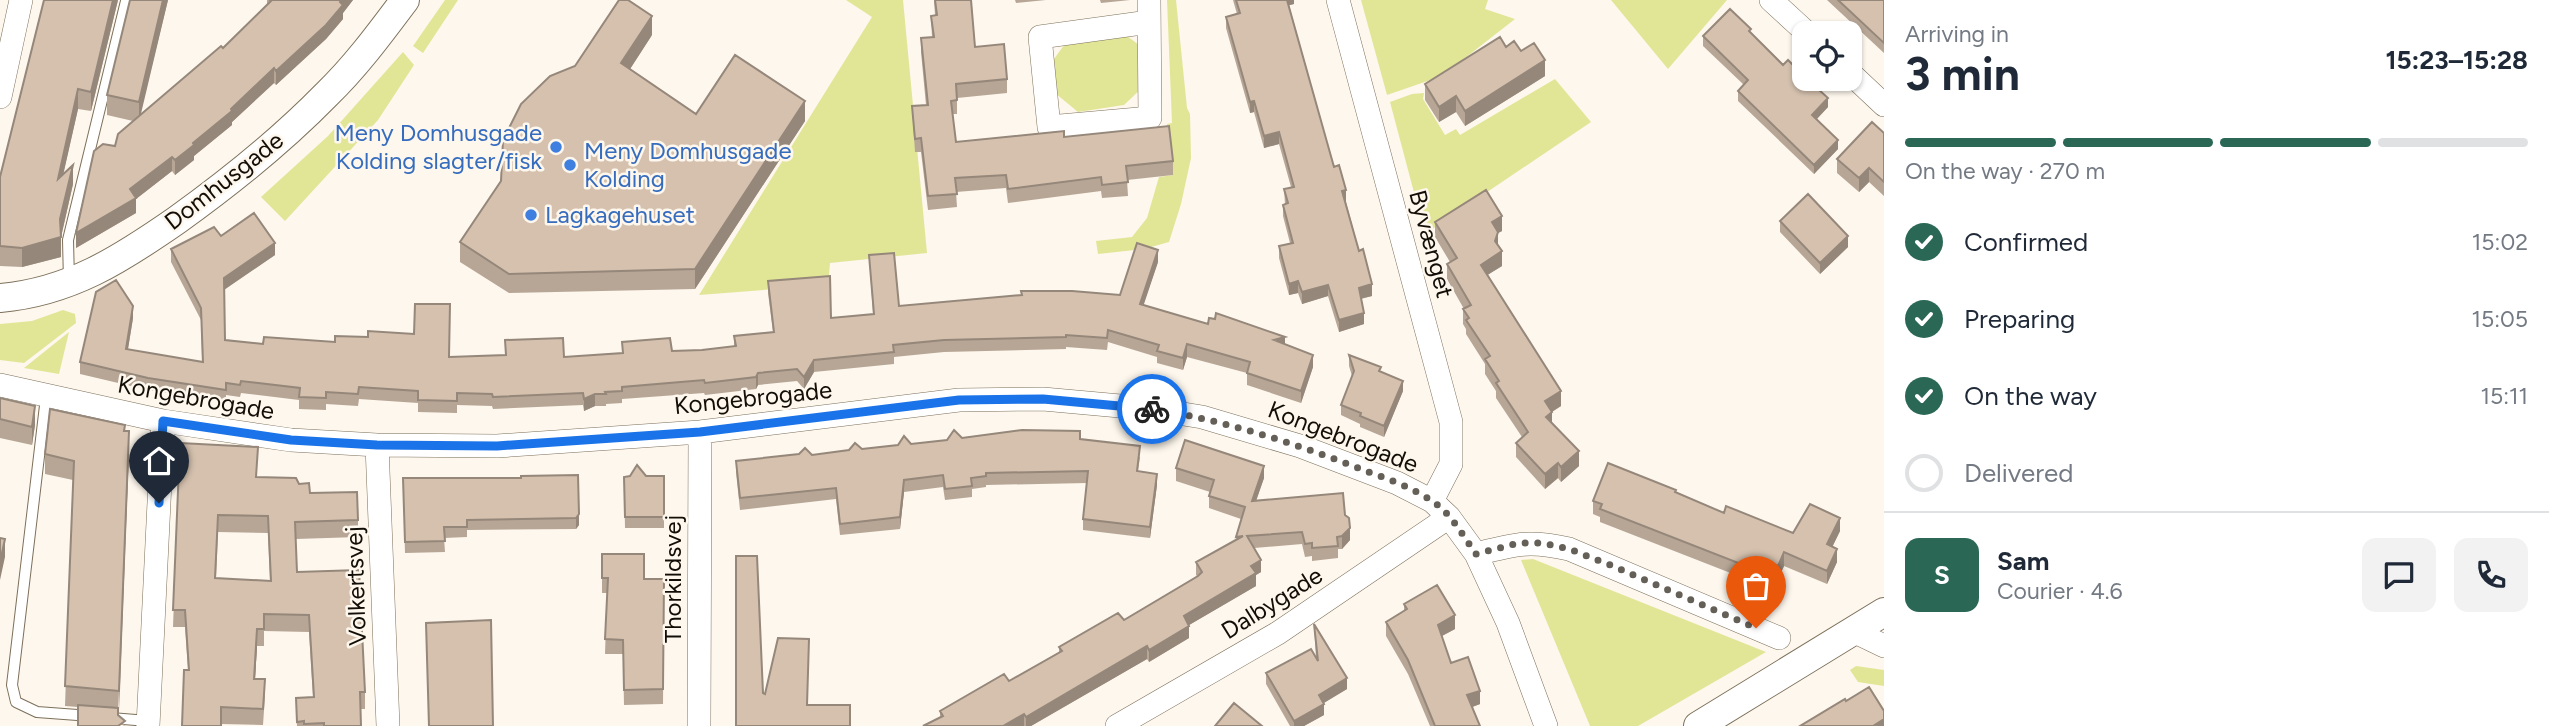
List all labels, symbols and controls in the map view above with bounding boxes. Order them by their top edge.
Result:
text: Arriving in [1905,20,2009,48]
map controls [1792,21,1862,91]
button: locate [1792,21,1862,91]
text: 15:23–15:28 [2385,44,2528,76]
text: 3 min [1905,46,2020,102]
place label: Meny Domhusgade Kolding slagter/fisk [335,118,542,175]
street label: Domhusgade [159,125,289,236]
place label: Meny Domhusgade Kolding [584,136,792,193]
marker: Meny Domhusgade Kolding slagter/fisk [548,139,564,155]
marker: Meny Domhusgade Kolding [562,157,578,173]
text: On the way · 270 m [1905,157,2105,185]
street label: Byvænget [1403,187,1460,301]
place label: Lagkagehuset [545,200,695,229]
marker: Lagkagehuset [523,207,539,223]
icon: check [1905,223,1943,261]
text: Confirmed [1964,226,2088,258]
text: 15:02 [2472,228,2528,256]
icon: check [1905,300,1943,338]
text: Preparing [1964,303,2075,335]
text: 15:05 [2471,305,2528,333]
street label: Kongebrogade [115,369,277,426]
courier [1117,374,1187,444]
street label: Kongebrogade [673,375,833,420]
icon: check [1905,377,1943,415]
text: On the way [1964,380,2097,412]
text: 15:11 [2480,382,2528,410]
icon: bike [1133,390,1171,428]
street label: Kongebrogade [1264,395,1422,478]
pin [129,431,189,503]
icon: home [140,442,178,480]
text: Delivered [1964,457,2073,489]
street label: Thorkildsvej [658,515,687,643]
street label: Volkertsvej [339,526,372,646]
button: chat [2362,538,2436,612]
button: phone [2454,538,2528,612]
text: Sam [1997,545,2049,577]
pin [1726,556,1786,628]
text: S [1934,559,1950,591]
street label: Dalbygade [1216,560,1328,645]
icon: bag [1737,567,1775,605]
text: Courier · 4.6 [1997,577,2123,605]

